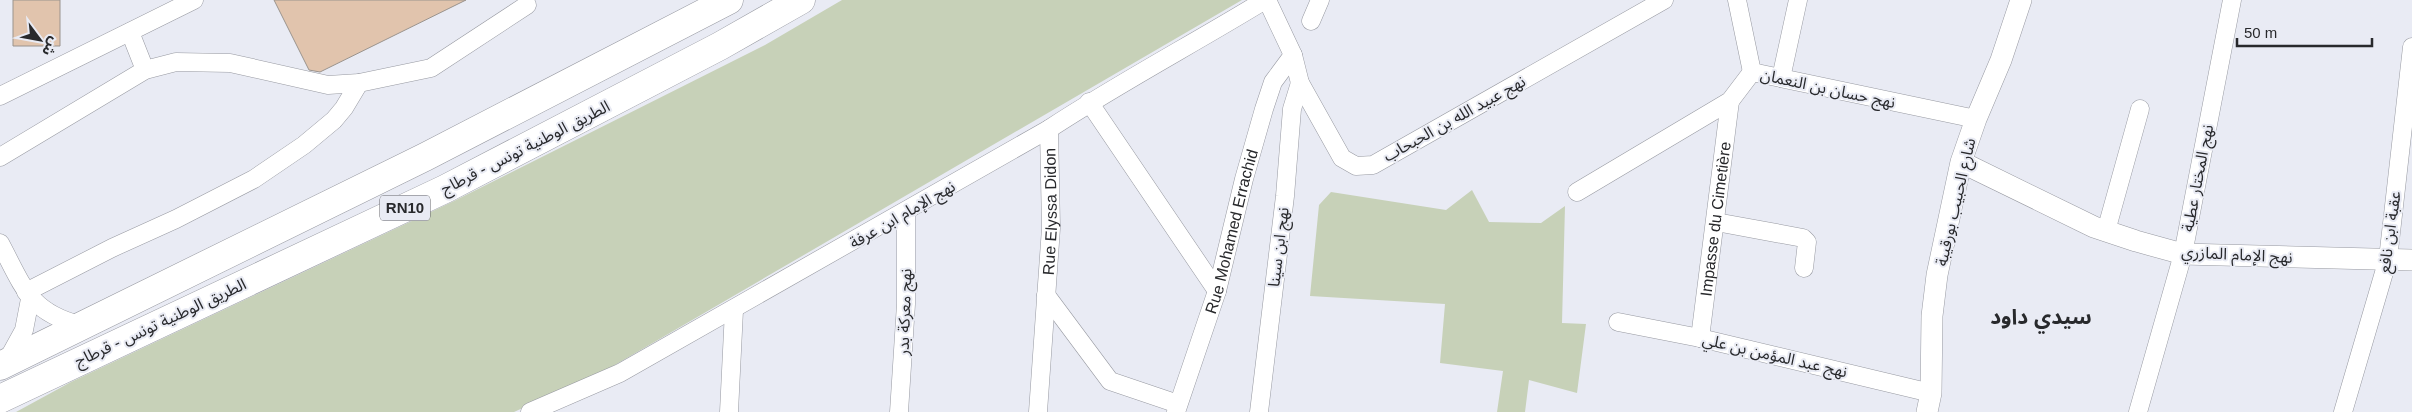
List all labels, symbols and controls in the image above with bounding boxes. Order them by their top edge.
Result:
north arrow [15,15,65,65]
scale bar [2237,15,2372,47]
text: 50 m [2244,24,2277,41]
text: ش [39,35,63,59]
street label: نهج حسان بن النعمان [1758,66,1897,115]
street label: نهج عبيد الله بن الحبحاب [1380,72,1530,168]
street label: الطريق الوطنية تونس - قرطاج [438,97,614,201]
street label: نهج المختار عطية [2179,123,2220,234]
street label: شارع الحبيب بورقيبة [1932,136,1982,269]
street label: Impasse du Cimetière [1697,141,1734,297]
street label: Rue Mohamed Errachid [1202,147,1261,316]
street label: Rue Elyssa Didon [1040,148,1060,276]
street label: نهج الإمام ابن عرفة [847,177,960,255]
street label: عقبة ابن نافع [2375,190,2408,275]
road number: RN10 [380,196,430,220]
street label: نهج ابن سينا [1265,206,1296,288]
street label: نهج الإمام المازري [2181,243,2293,270]
street label: نهج معركة بدر [894,268,919,357]
street label: الطريق الوطنية تونس - قرطاج [72,275,250,373]
district label: سيدي داود [1990,305,2092,334]
street label: نهج عبد المؤمن بن علي [1700,331,1849,384]

